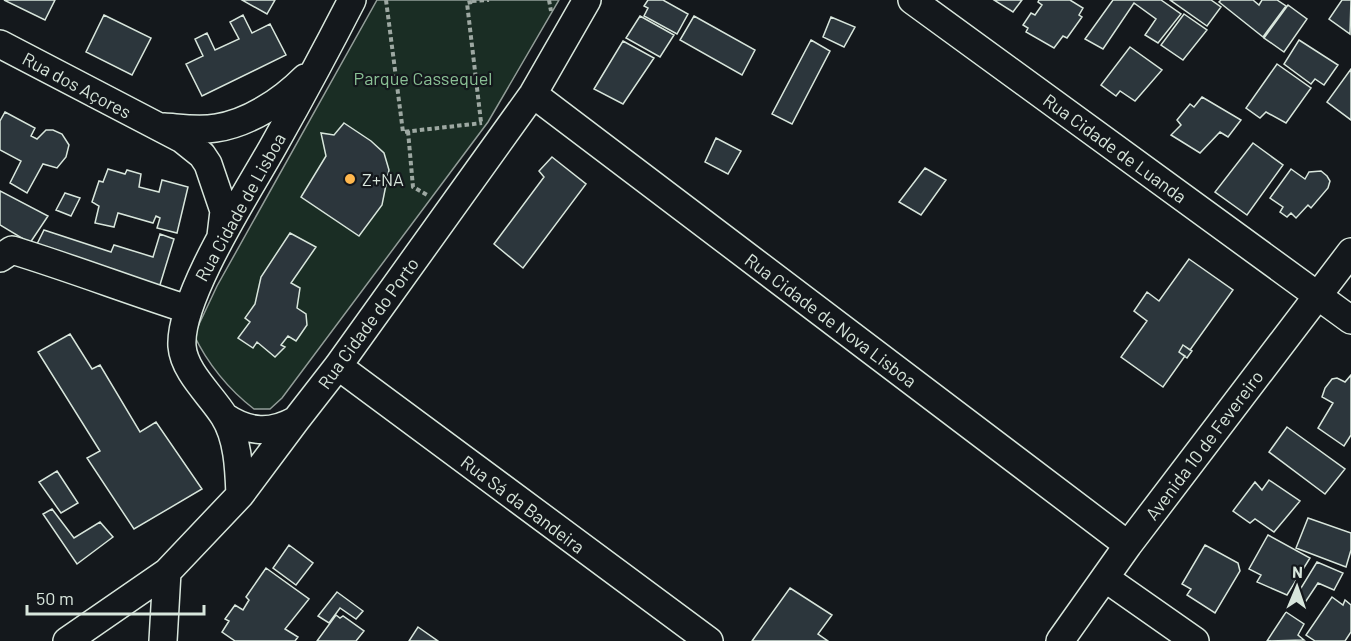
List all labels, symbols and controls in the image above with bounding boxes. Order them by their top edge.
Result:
street label: Rua dos Açores [19,47,135,123]
park label: Parque Cassequel [354,67,492,89]
street label: Rua Cidade de Luanda [1039,89,1191,207]
street label: Rua Cidade de Lisboa [190,129,290,285]
place label: Z+NA [362,168,404,190]
marker: Z+NA [343,172,357,186]
street label: Rua Cidade de Nova Lisboa [741,248,921,392]
street label: Rua Cidade do Porto [313,253,423,393]
street label: Avenida 10 de Fevereiro [1140,366,1268,524]
street label: Rua Sá da Bandeira [457,450,589,558]
north arrow [1267,557,1327,617]
text: N [1292,562,1303,581]
scale bar [27,578,204,616]
text: 50 m [36,587,74,609]

